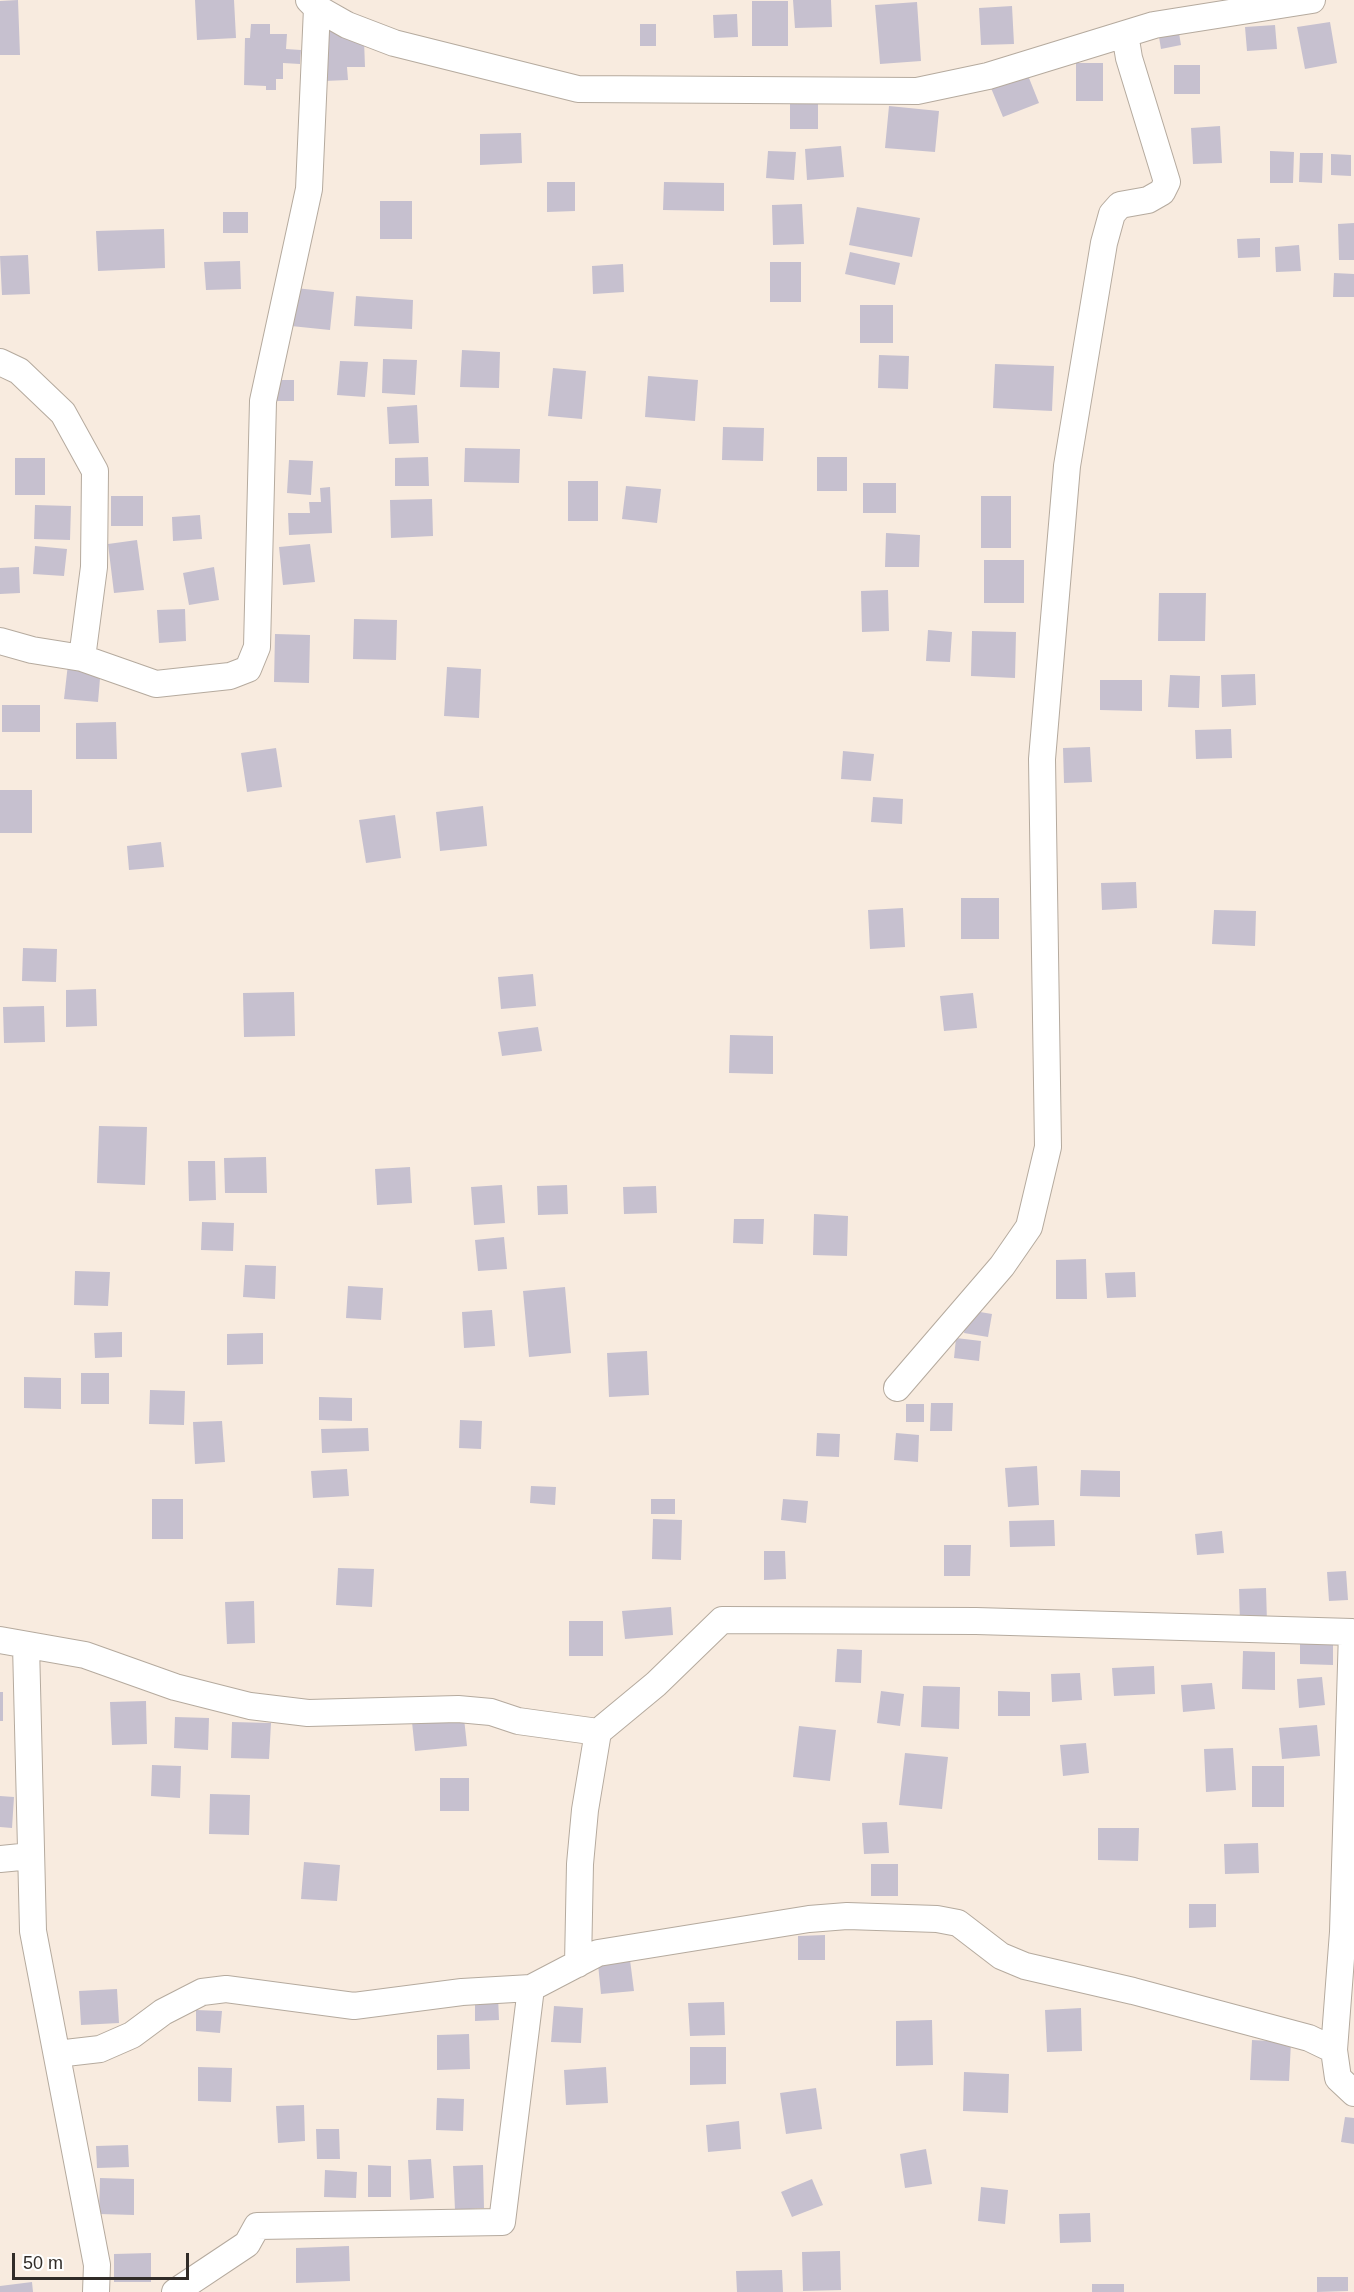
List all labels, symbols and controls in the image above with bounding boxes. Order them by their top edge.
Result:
scale bar [15,2241,192,2279]
text: 50 m [23,2253,63,2273]

